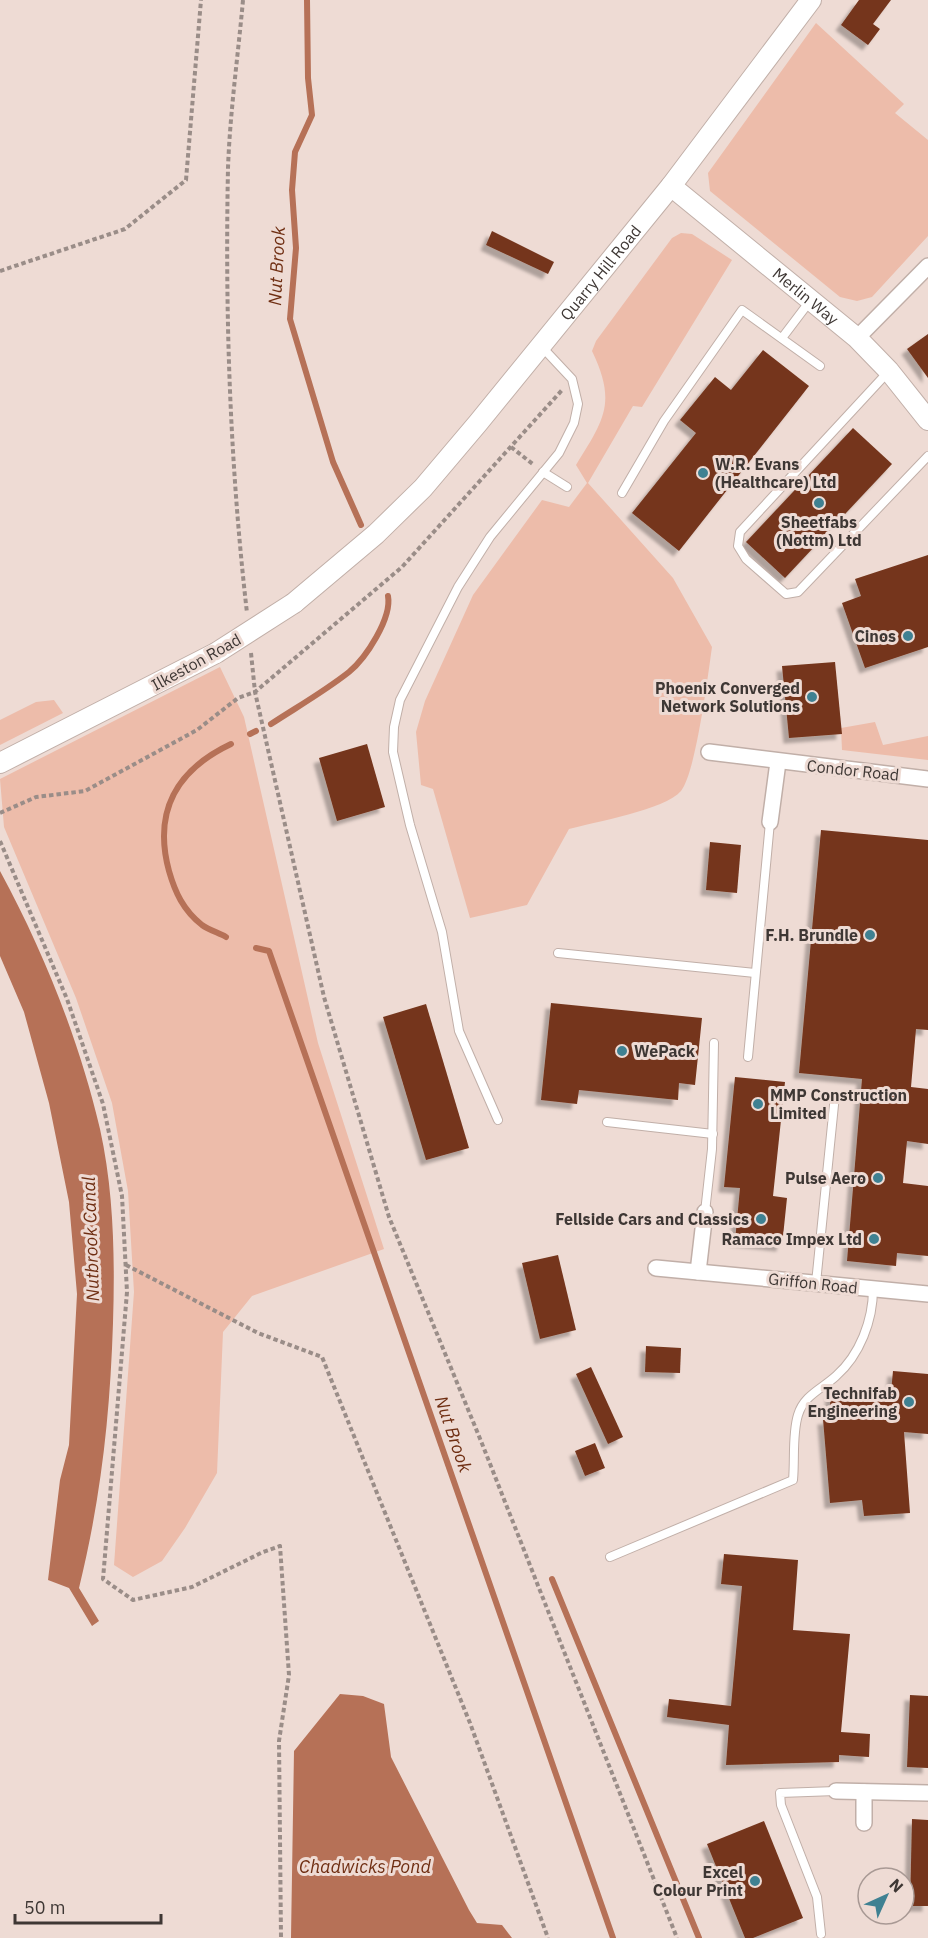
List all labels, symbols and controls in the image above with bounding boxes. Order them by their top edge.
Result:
street label: Quarry Hill Road [556,221,645,324]
water label: Nut Brook [263,225,290,306]
street label: Merlin Way [769,263,843,329]
place label: W.R. Evans (Healthcare) Ltd [715,454,836,492]
marker: W.R. Evans (Healthcare) Ltd [696,466,710,480]
marker: Sheetfabs (Nottm) Ltd [812,496,826,510]
place label: Sheetfabs (Nottm) Ltd [776,512,862,550]
place label: Cinos [854,626,896,646]
street label: Ilkeston Road [148,629,244,695]
marker: Cinos [901,629,915,643]
place label: Phoenix Converged Network Solutions [655,678,800,716]
marker: Phoenix Converged Network Solutions [805,690,819,704]
street label: Condor Road [806,755,900,785]
place label: F.H. Brundle [765,925,858,945]
marker: F.H. Brundle [863,928,877,942]
place label: WePack [634,1041,696,1061]
marker: WePack [615,1044,629,1058]
place label: MMP Construction Limited [770,1085,907,1123]
marker: MMP Construction Limited [751,1097,765,1111]
place label: Pulse Aero [785,1168,866,1188]
marker: Pulse Aero [871,1171,885,1185]
water label: Nutbrook Canal [77,1176,104,1302]
place label: Fellside Cars and Classics [555,1209,749,1229]
marker: Fellside Cars and Classics [754,1212,768,1226]
place label: Ramaco Impex Ltd [722,1229,862,1249]
marker: Ramaco Impex Ltd [867,1232,881,1246]
street label: Griffon Road [767,1268,859,1298]
place label: Technifab Engineering [807,1383,897,1421]
water label: Nut Brook [430,1393,477,1476]
marker: Technifab Engineering [902,1395,916,1409]
water label: Chadwicks Pond [299,1855,431,1878]
place label: Excel Colour Print [653,1862,743,1900]
north arrow [856,1866,916,1926]
marker: Excel Colour Print [748,1874,762,1888]
text: N [885,1874,908,1897]
scale bar [15,1887,160,1925]
text: 50 m [24,1896,66,1919]

